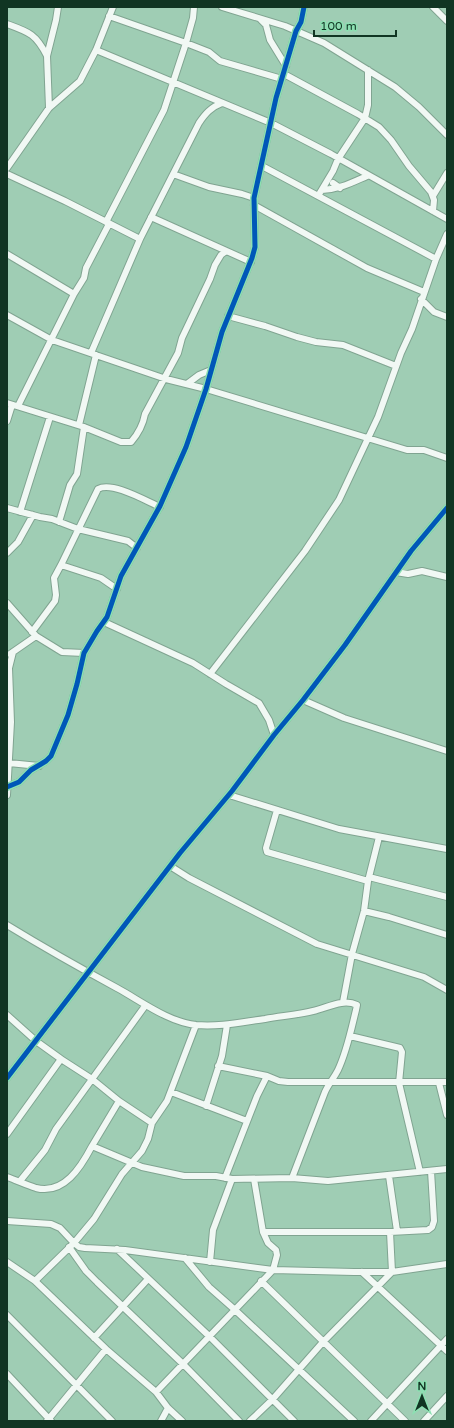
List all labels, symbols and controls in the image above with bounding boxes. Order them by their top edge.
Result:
scale bar [314,12,396,38]
text: 100 m [320,19,357,33]
north arrow [402,1376,442,1416]
text: N [418,1380,426,1393]

